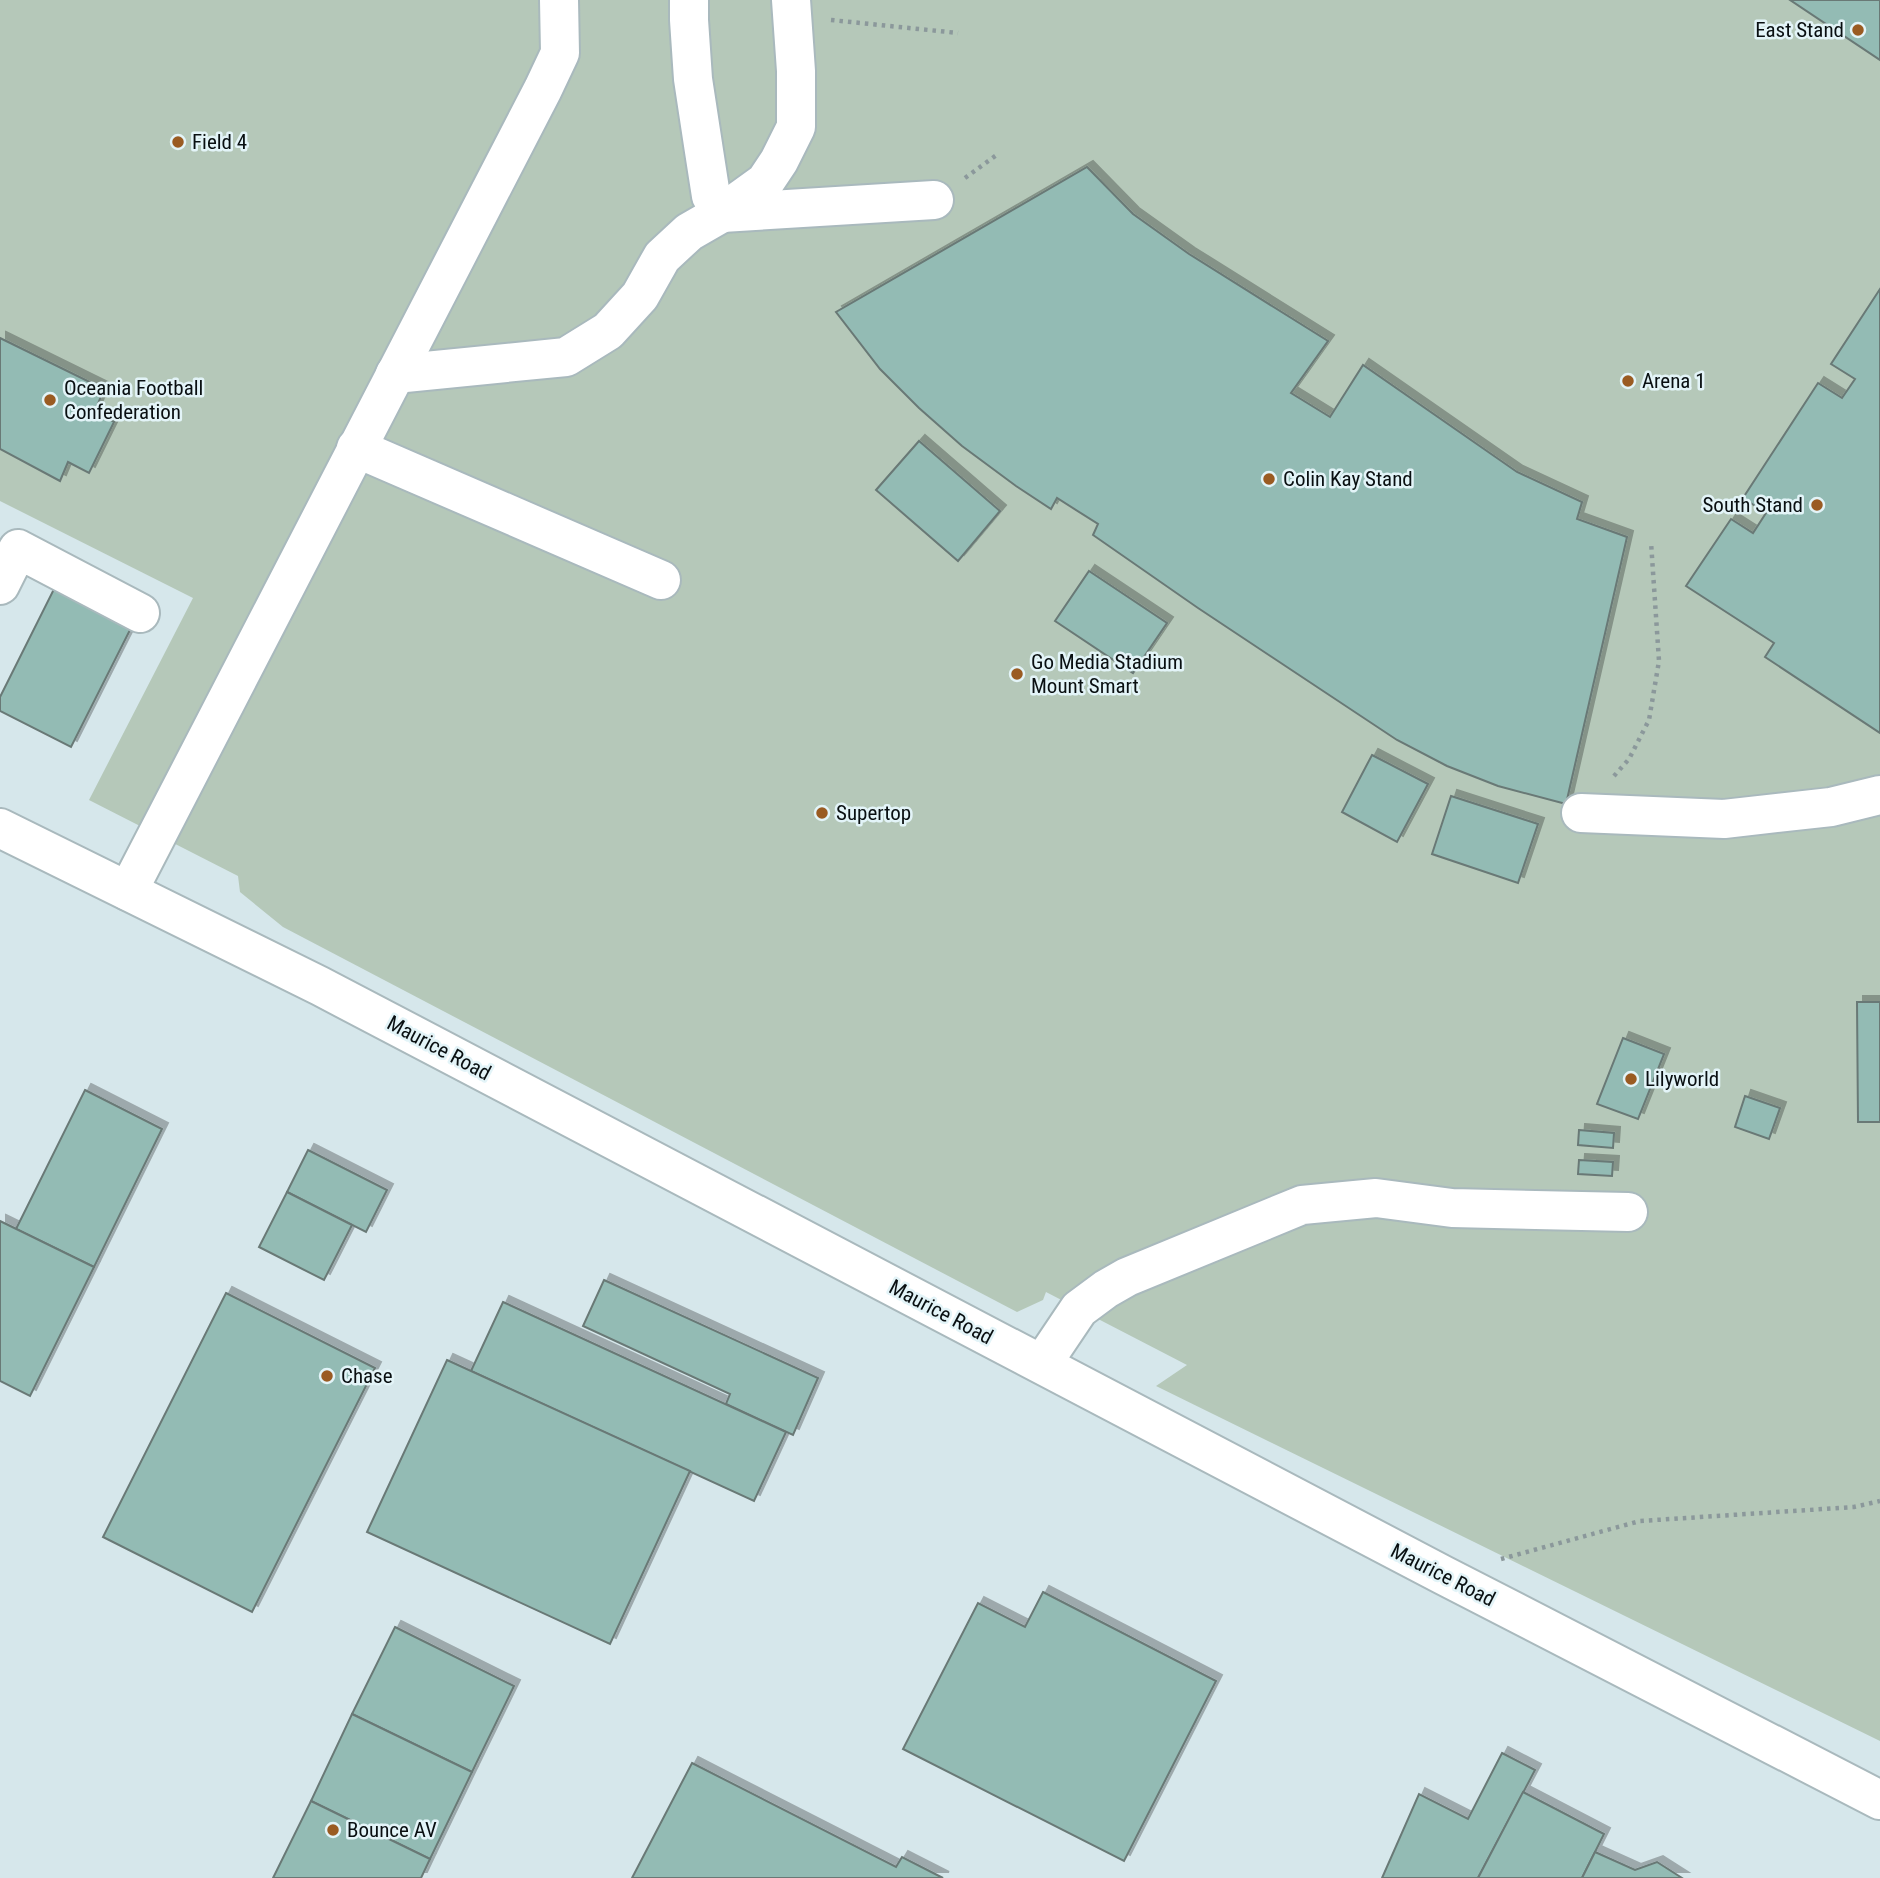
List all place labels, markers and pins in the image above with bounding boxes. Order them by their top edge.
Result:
place label: East Stand [1755,18,1844,42]
marker: East Stand [1850,22,1866,38]
place label: Field 4 [192,130,247,154]
marker: Field 4 [170,134,186,150]
place label: Arena 1 [1642,369,1706,393]
marker: Arena 1 [1620,373,1636,389]
place label: Oceania Football Confederation [64,376,203,424]
marker: Oceania Football Confederation [42,392,58,408]
place label: Colin Kay Stand [1283,467,1413,491]
marker: Colin Kay Stand [1261,471,1277,487]
place label: South Stand [1702,493,1803,517]
marker: South Stand [1809,497,1825,513]
place label: Go Media Stadium Mount Smart [1031,650,1183,698]
marker: Go Media Stadium Mount Smart [1009,666,1025,682]
place label: Supertop [836,801,911,825]
marker: Supertop [814,805,830,821]
place label: Lilyworld [1645,1067,1719,1091]
marker: Lilyworld [1623,1071,1639,1087]
place label: Chase [341,1364,393,1388]
marker: Chase [319,1368,335,1384]
place label: Bounce AV [347,1818,437,1842]
marker: Bounce AV [325,1822,341,1838]

